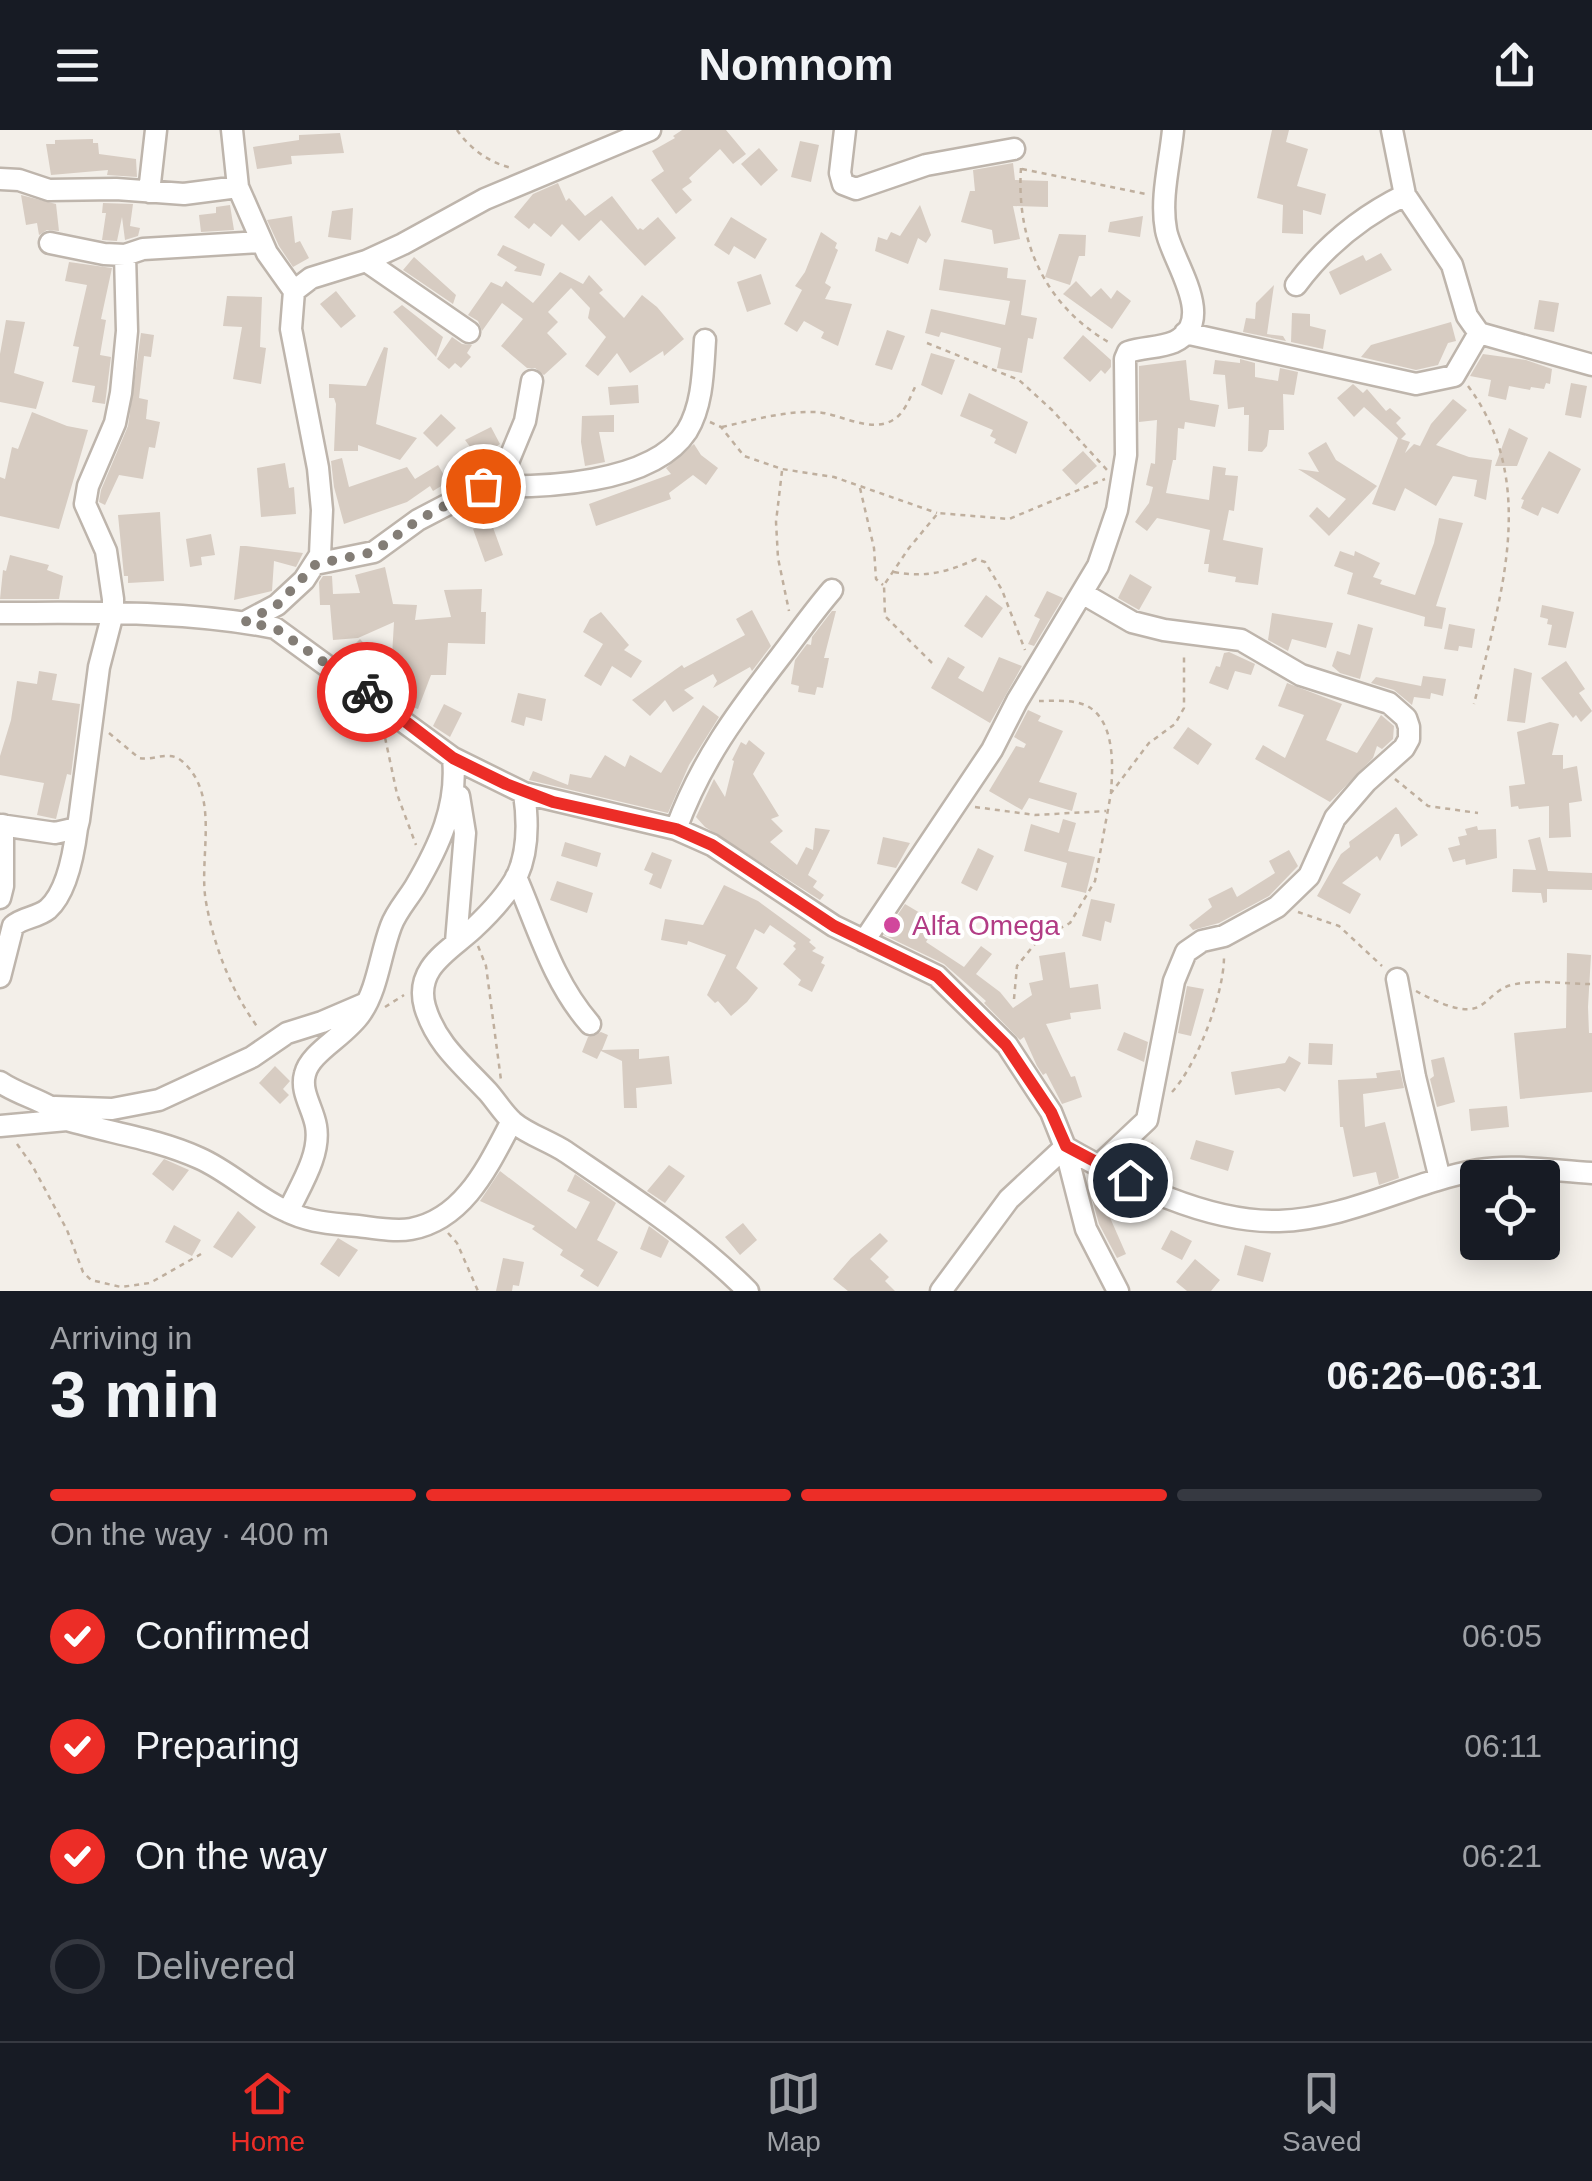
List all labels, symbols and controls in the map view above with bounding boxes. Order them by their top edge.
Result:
icon: menu [50,38,105,93]
icon: share [1487,38,1542,93]
text: Nomnom [699,39,894,90]
pin [441,444,526,529]
icon: bag [456,459,511,514]
courier [317,642,417,742]
icon: bike [340,665,395,720]
place label: Alfa Omega [912,910,1060,941]
marker: Alfa Omega [881,914,903,936]
pin [1088,1138,1173,1223]
icon: home [1103,1153,1158,1208]
map controls [1460,1160,1560,1260]
button: locate [1460,1160,1560,1260]
text: Arriving in [50,1320,192,1356]
text: 06:26–06:31 [1326,1355,1542,1397]
text: 3 min [50,1358,220,1431]
text: On the way · 400 m [50,1516,329,1552]
icon: check [50,1609,105,1664]
text: Confirmed [135,1615,310,1657]
text: 06:05 [1462,1618,1542,1654]
icon: check [50,1719,105,1774]
text: Preparing [135,1725,300,1767]
text: 06:11 [1464,1728,1542,1764]
icon: check [50,1829,105,1884]
text: On the way [135,1835,327,1877]
text: 06:21 [1462,1838,1542,1874]
text: Delivered [135,1945,296,1987]
tab: Home [230,2066,305,2158]
tab: Map [766,2066,821,2158]
tab: Saved [1282,2066,1361,2158]

